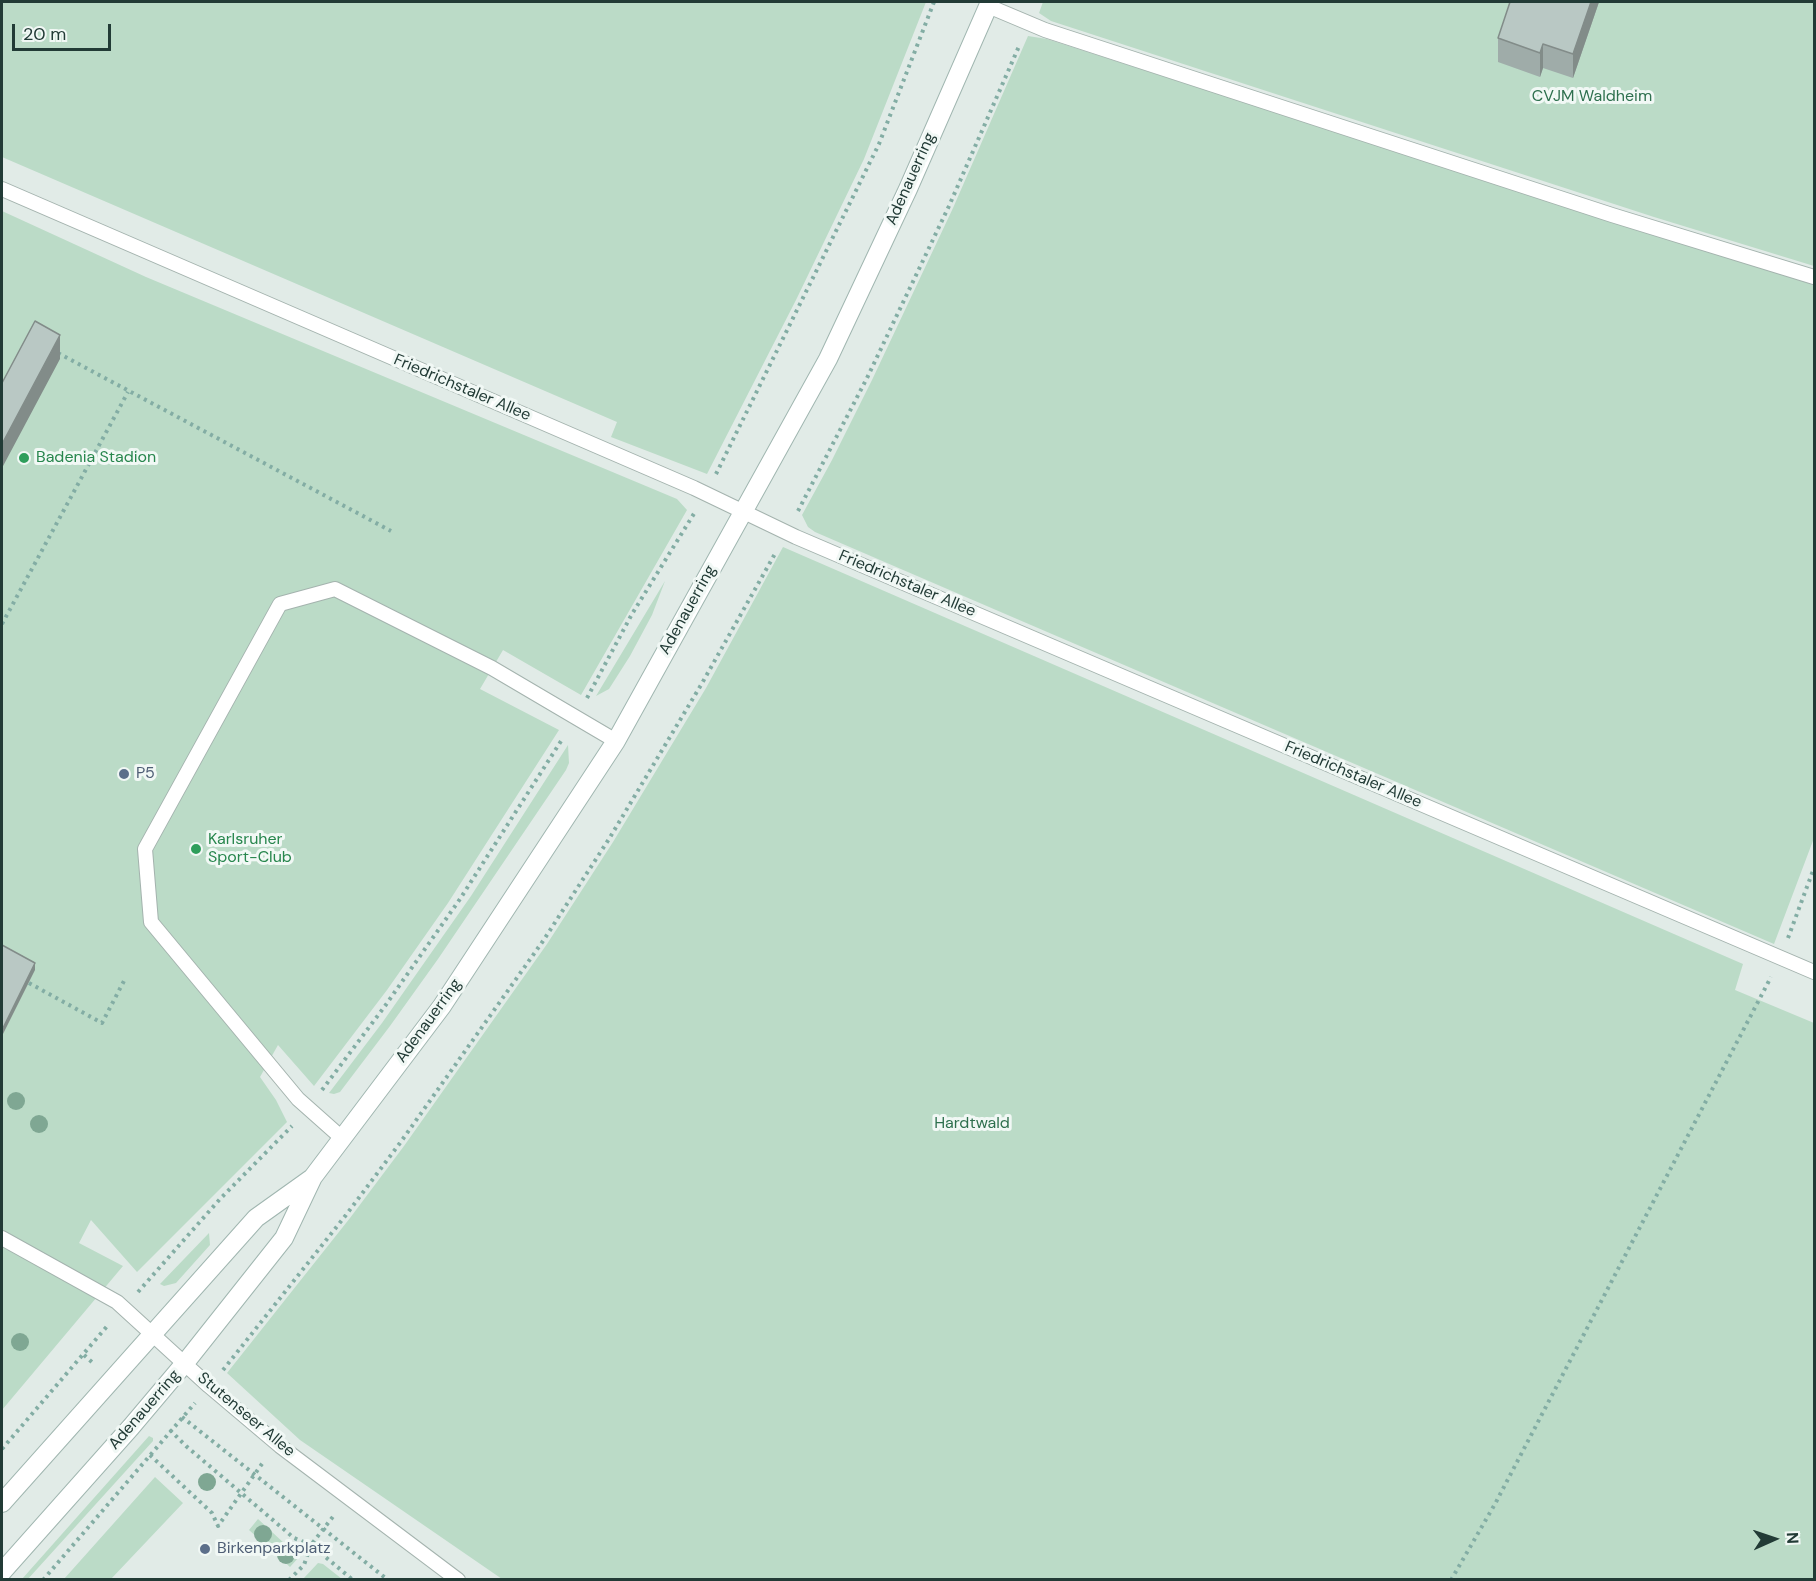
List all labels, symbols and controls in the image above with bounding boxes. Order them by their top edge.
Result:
scale bar [15,12,114,50]
text: 20 m [23,22,66,46]
park label: CVJM Waldheim [1532,87,1652,107]
street label: Adenauerring [882,130,940,228]
street label: Friedrichstaler Allee [391,350,533,426]
place label: Badenia Stadion [36,448,156,468]
marker: Badenia Stadion [17,451,31,465]
street label: Friedrichstaler Allee [836,546,978,622]
street label: Adenauerring [656,562,720,658]
street label: Friedrichstaler Allee [1282,737,1424,813]
place label: P5 [136,764,155,784]
marker: P5 [117,767,131,781]
place label: Karlsruher Sport-Club [208,830,292,868]
marker: Karlsruher Sport-Club [189,842,203,856]
street label: Adenauerring [392,975,466,1067]
park label: Hardtwald [934,1114,1010,1134]
street label: Adenauerring [105,1366,185,1454]
street label: Stutenseer Allee [193,1369,299,1461]
north arrow [1744,1509,1804,1569]
text: N [1782,1532,1803,1544]
place label: Birkenparkplatz [217,1539,331,1559]
marker: Birkenparkplatz [198,1542,212,1556]

